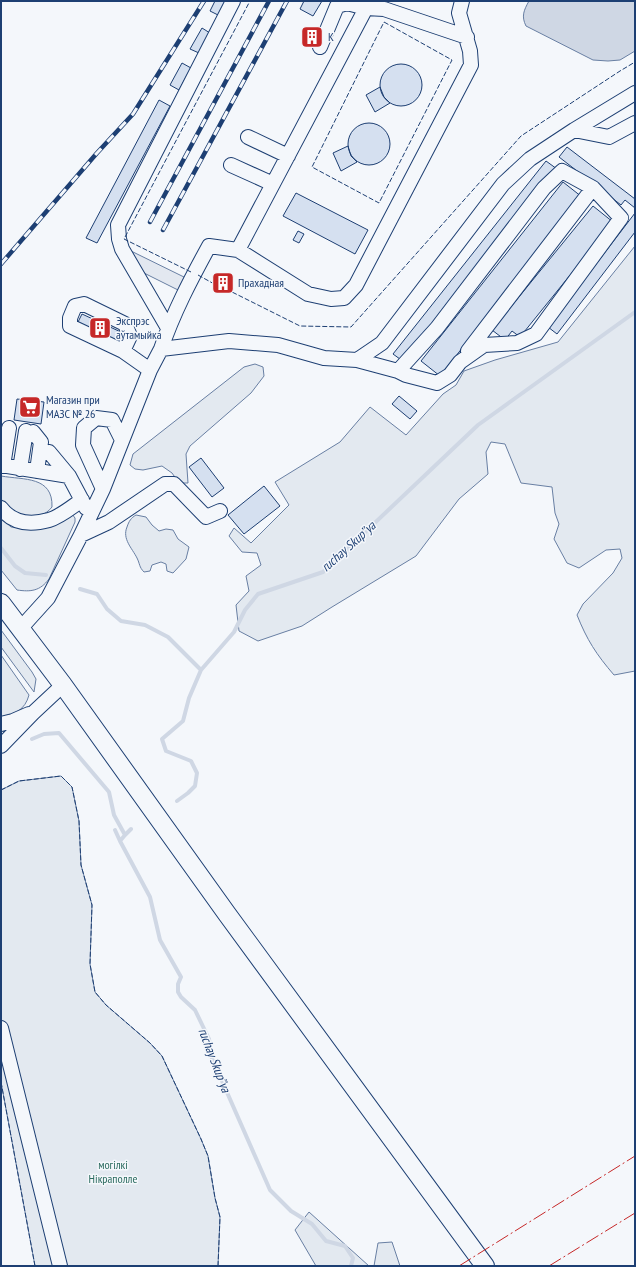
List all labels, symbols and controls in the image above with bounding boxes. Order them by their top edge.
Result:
building icon: К [299,24,325,50]
place label: К [328,29,334,44]
building icon: Прахадная [210,270,236,296]
place label: Прахадная [238,275,284,290]
place label: Экспрэс аўтамыйка [116,313,162,342]
building icon: Экспрэс аўтамыйка [87,315,113,341]
place label: Магазин при МАЗС № 26 [46,392,100,421]
supermarket icon: Магазин при МАЗС № 26 [17,394,43,420]
water label: ruchay Skup’’ya [318,517,380,575]
water label: ruchay Skup’’ya [194,1026,235,1096]
park label: могілкі Нікраполле [89,1157,137,1186]

